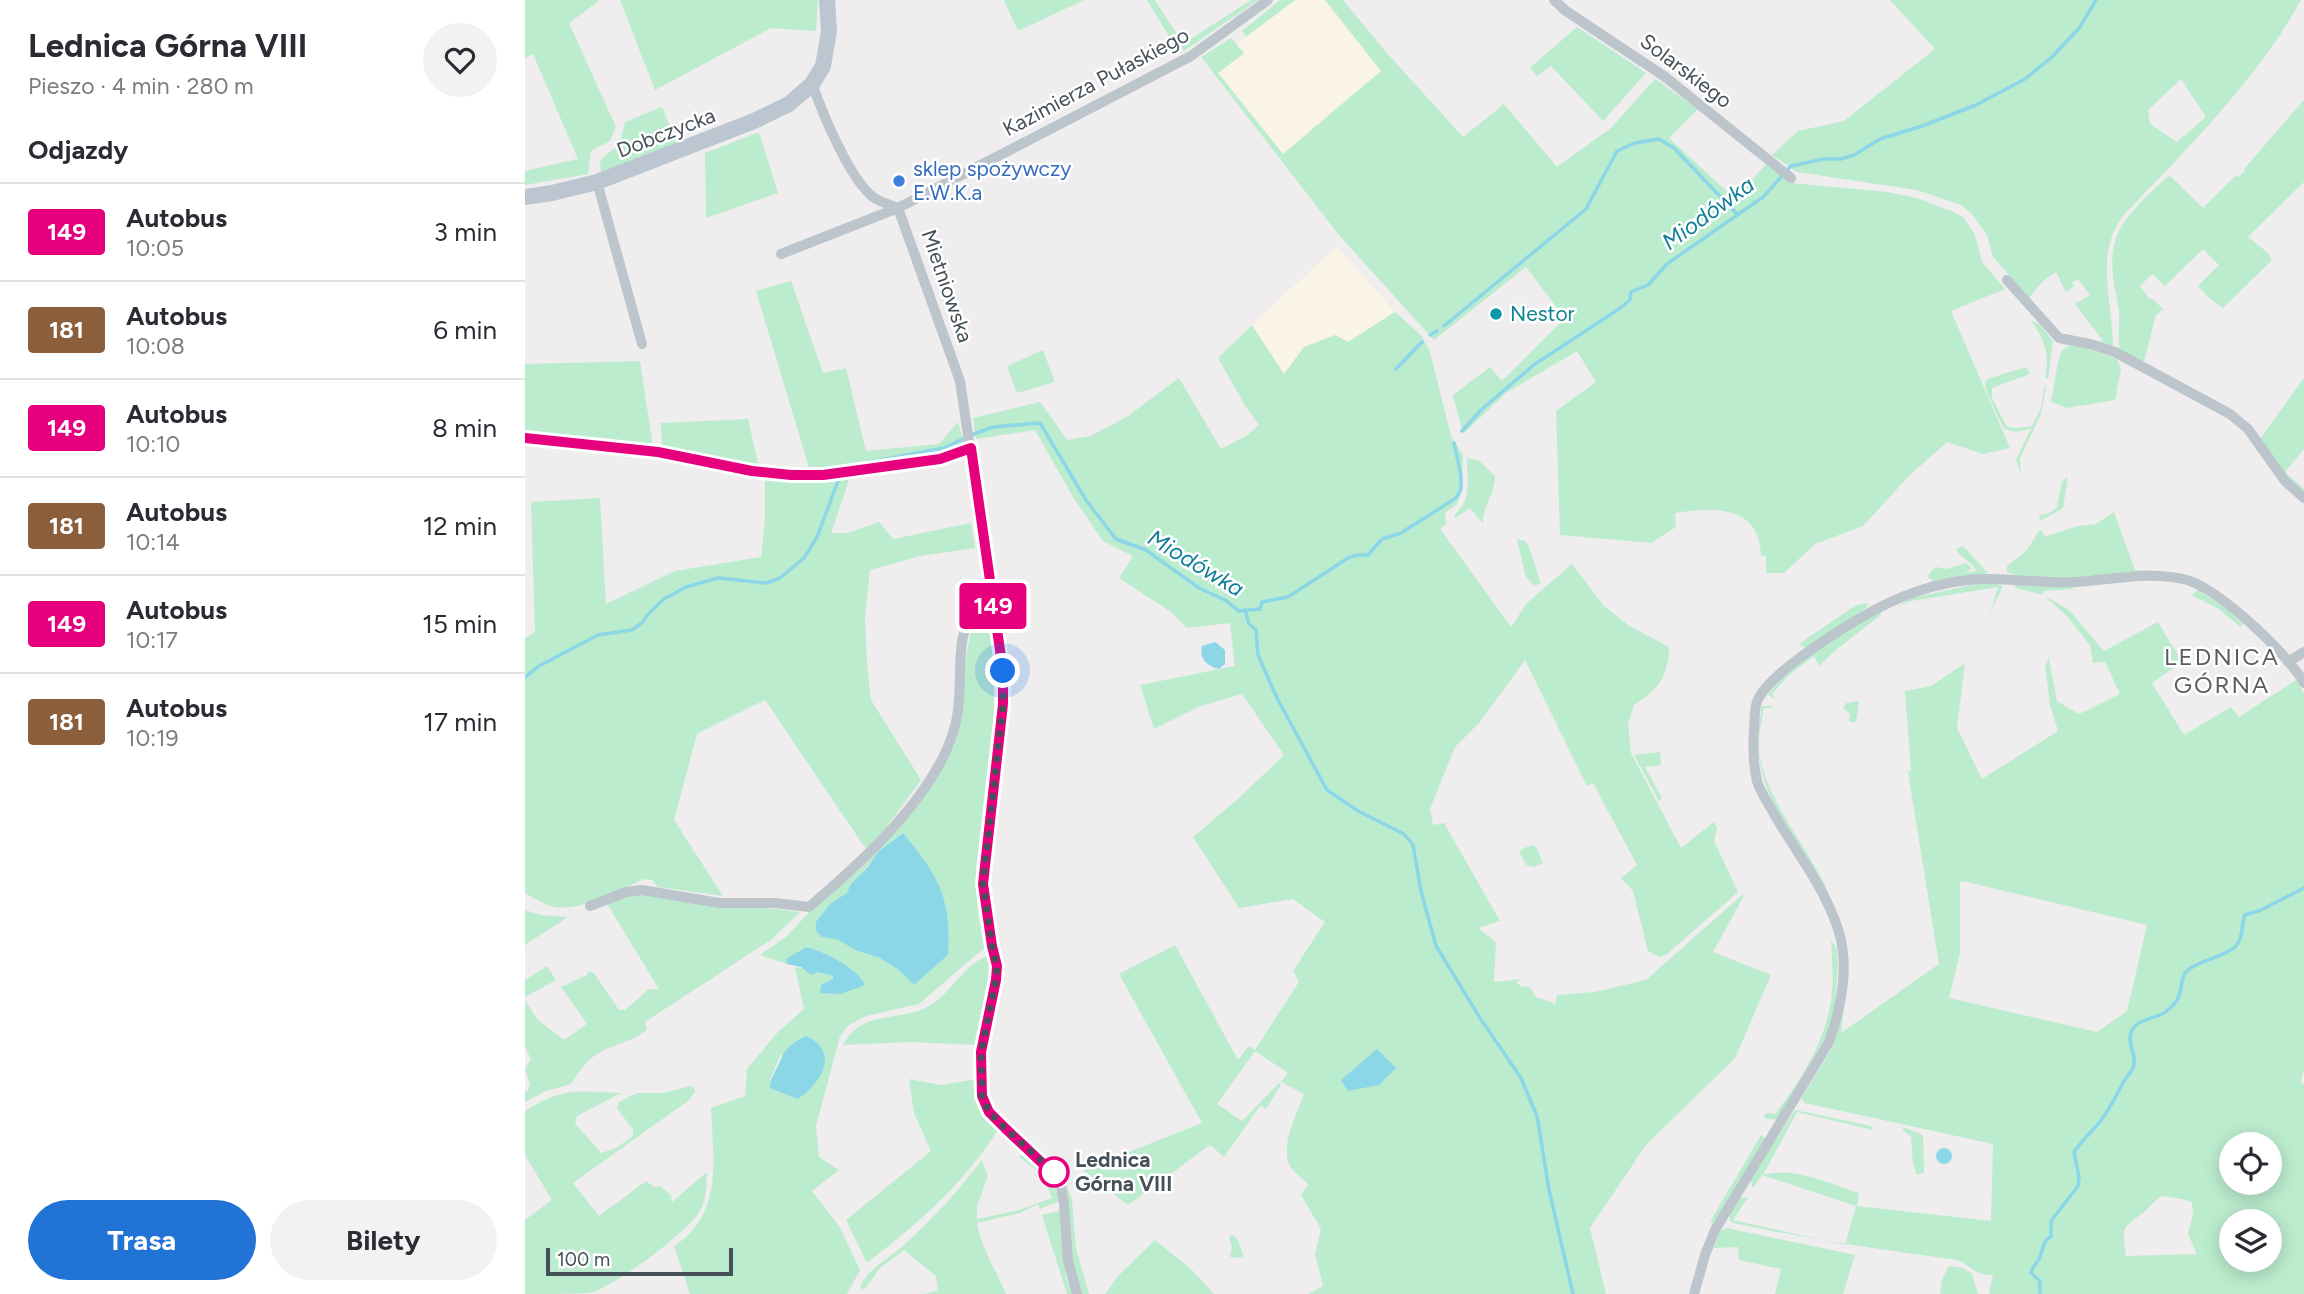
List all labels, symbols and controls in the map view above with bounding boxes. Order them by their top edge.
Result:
street label: Kazimierza Pułaskiego [998,22,1193,141]
button: heart [423,23,497,97]
text: Lednica Górna VIII [28,26,307,65]
street label: Solarskiego [1636,28,1737,113]
text: Pieszo · 4 min · 280 m [28,72,254,100]
street label: Dobczycka [613,102,719,163]
text: Odjazdy [28,134,128,166]
place label: sklep spożywczy E.W.K.a [913,156,1071,205]
water label: Miodówka [1656,170,1760,256]
marker: sklep spożywczy E.W.K.a [891,173,907,189]
text: Autobus [126,202,227,234]
text: 3 min [434,216,497,248]
text: 149 [47,217,86,246]
street label: Mietniowska [917,226,978,345]
text: 10:05 [126,234,184,262]
text: Autobus [126,300,227,332]
place label: Nestor [1510,301,1575,326]
marker: Nestor [1488,306,1504,322]
text: 6 min [433,314,497,346]
text: 181 [49,315,84,344]
text: 10:08 [126,332,185,360]
text: Autobus [126,398,227,430]
text: 8 min [432,412,497,444]
text: 149 [47,413,86,442]
text: 10:10 [126,430,180,458]
text: Autobus [126,496,227,528]
text: 12 min [423,510,497,542]
text: 181 [49,511,84,540]
water label: Miodówka [1143,523,1249,603]
text: 10:14 [126,528,180,556]
line badge: 149 [953,583,1033,629]
text: 149 [973,591,1013,620]
text: Autobus [126,594,227,626]
text: 15 min [422,608,497,640]
text: 149 [47,609,86,638]
text: 10:17 [126,626,178,654]
district label: LEDNICA GÓRNA [2164,642,2280,699]
your location [985,653,1020,688]
text: Autobus [126,692,227,724]
text: 17 min [423,706,497,738]
text: 181 [49,707,84,736]
text: 10:19 [126,724,179,752]
map controls [2219,1132,2282,1272]
button: locate [2219,1132,2282,1195]
place label: Lednica Górna VIII [1075,1147,1172,1196]
marker: Lednica Górna VIII [1039,1157,1069,1187]
button: Trasa [28,1200,256,1280]
button: Bilety [270,1200,497,1280]
button: layers [2219,1209,2282,1272]
scale bar [546,1245,733,1277]
text: 100 m [557,1248,610,1271]

